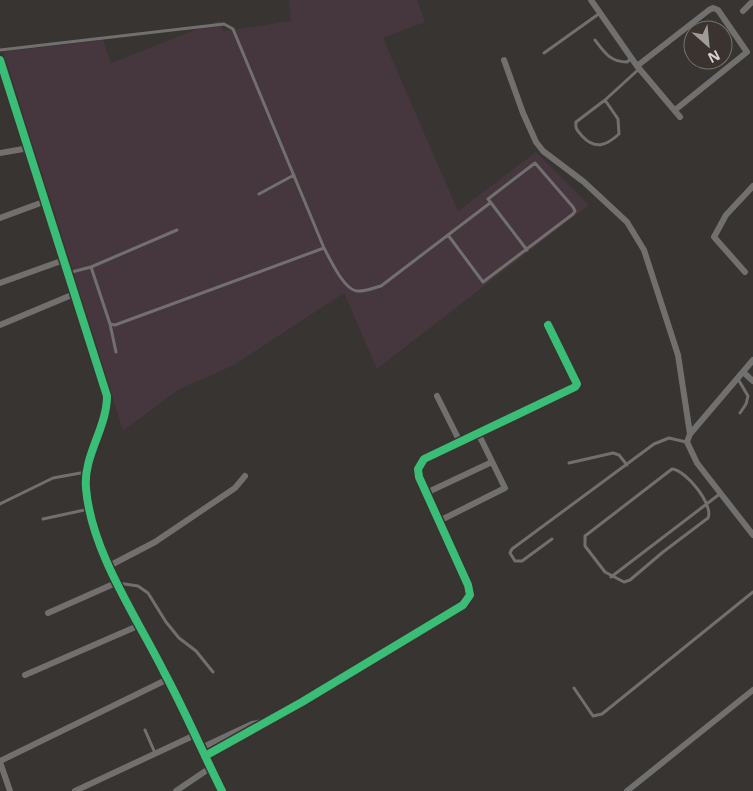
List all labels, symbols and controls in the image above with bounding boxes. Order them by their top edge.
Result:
north arrow [683,20,733,70]
text: N [705,46,724,68]

